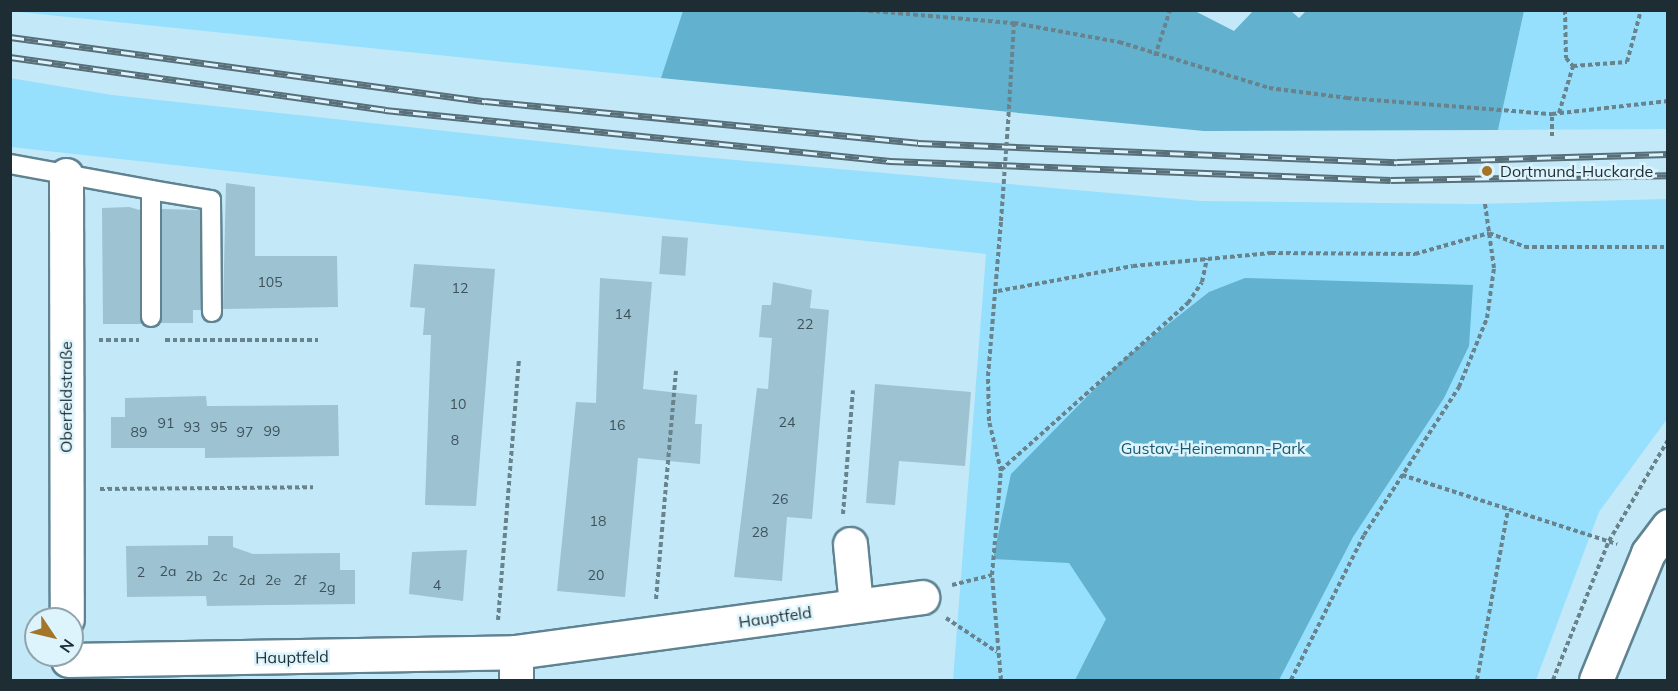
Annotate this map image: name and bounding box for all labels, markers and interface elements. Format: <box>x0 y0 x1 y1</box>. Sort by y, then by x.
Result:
place label: Dortmund-Huckarde <box>1500 161 1653 181</box>
marker: Dortmund-Huckarde <box>1478 162 1496 180</box>
house number: 105 <box>257 274 283 290</box>
house number: 12 <box>452 280 468 296</box>
house number: 14 <box>615 306 631 322</box>
house number: 22 <box>797 316 813 332</box>
street label: Oberfeldstraße <box>56 341 76 453</box>
house number: 10 <box>450 396 466 412</box>
house number: 24 <box>779 414 795 430</box>
house number: 91 <box>158 415 174 431</box>
house number: 16 <box>609 417 625 433</box>
house number: 93 <box>184 419 200 435</box>
house number: 95 <box>211 419 227 435</box>
house number: 99 <box>264 423 280 439</box>
house number: 89 <box>131 424 147 440</box>
house number: 97 <box>237 424 253 440</box>
house number: 8 <box>451 432 459 448</box>
park label: Gustav-Heinemann-Park <box>1121 438 1305 458</box>
house number: 26 <box>772 491 788 507</box>
house number: 18 <box>590 513 606 529</box>
house number: 28 <box>752 524 768 540</box>
house number: 2a <box>160 563 176 579</box>
house number: 2 <box>137 564 145 580</box>
house number: 20 <box>588 567 604 583</box>
house number: 2b <box>186 568 202 584</box>
house number: 2c <box>212 568 228 584</box>
house number: 2d <box>239 572 255 588</box>
house number: 2e <box>265 572 281 588</box>
house number: 2f <box>293 572 307 588</box>
house number: 4 <box>433 577 441 593</box>
house number: 2g <box>319 579 335 595</box>
street label: Hauptfeld <box>737 602 813 632</box>
north arrow <box>24 607 84 667</box>
text: N <box>55 635 79 657</box>
street label: Hauptfeld <box>255 647 329 667</box>

